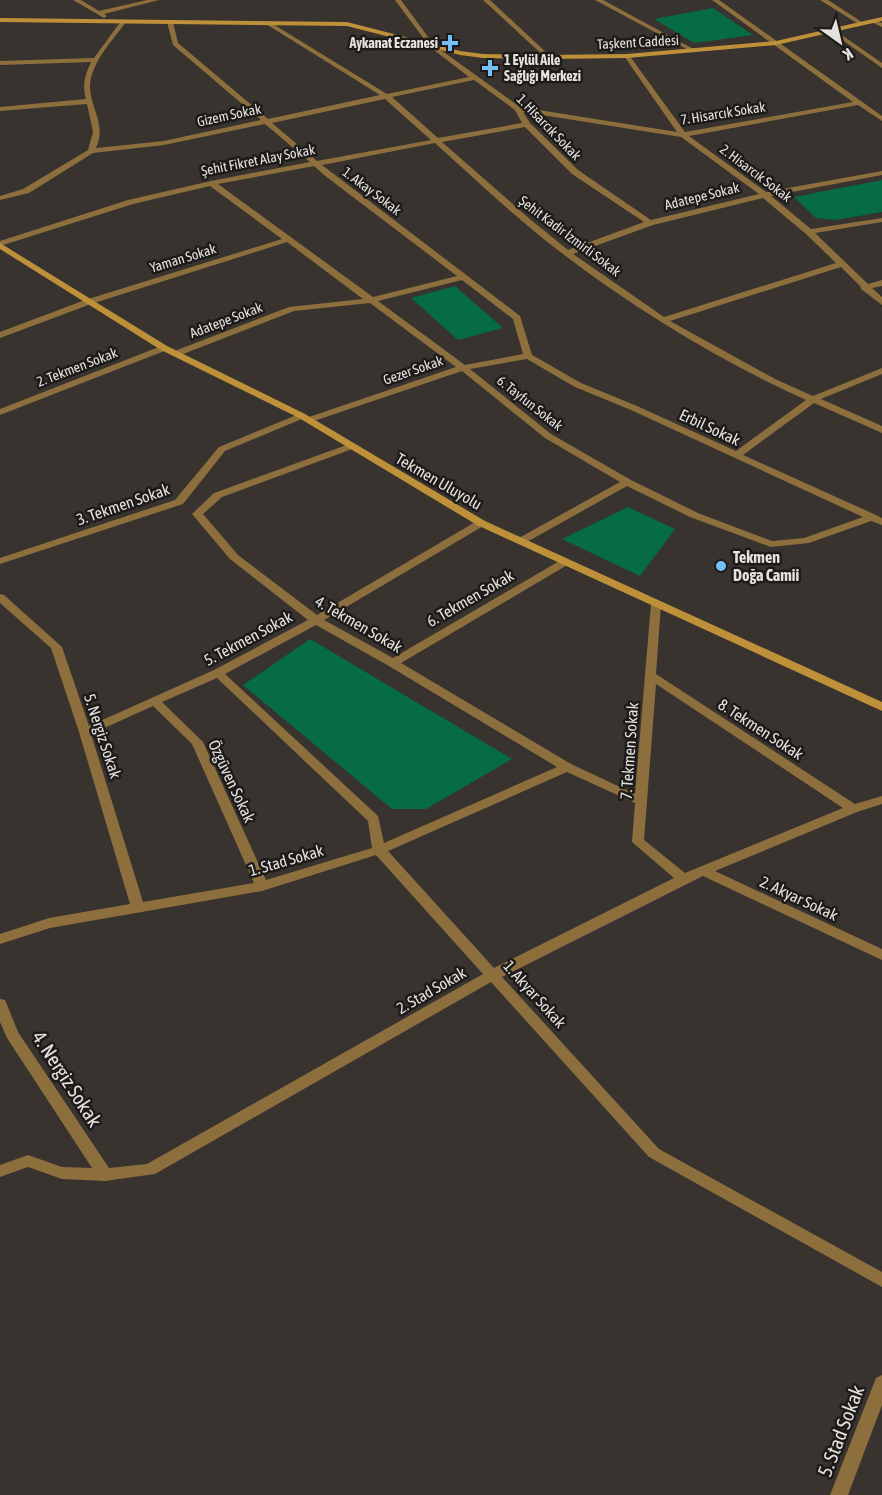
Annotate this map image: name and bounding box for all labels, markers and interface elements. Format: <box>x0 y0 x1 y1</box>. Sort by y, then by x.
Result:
north arrow <box>810 12 870 72</box>
street label: Taşkent Caddesi <box>597 32 679 52</box>
place label: Aykanat Eczanesi <box>348 35 438 51</box>
marker: Aykanat Eczanesi <box>443 36 457 50</box>
text: K <box>840 45 857 64</box>
place label: 1 Eylül Aile Sağlığı Merkezi <box>504 52 581 84</box>
marker: 1 Eylül Aile Sağlığı Merkezi <box>481 59 499 77</box>
street label: 1. Hisarcık Sokak <box>513 91 585 163</box>
street label: 7. Hisarcık Sokak <box>679 98 767 128</box>
street label: Gizem Sokak <box>195 100 263 130</box>
street label: Şehit Fikret Alay Sokak <box>200 141 316 179</box>
street label: 2. Hisarcık Sokak <box>717 141 795 205</box>
street label: 1. Akay Sokak <box>339 164 405 218</box>
street label: Adatepe Sokak <box>663 179 741 213</box>
street label: Şehit Kadir İzmirli Sokak <box>516 192 624 280</box>
street label: Yaman Sokak <box>148 240 218 276</box>
street label: Adatepe Sokak <box>187 299 265 341</box>
street label: 2. Tekmen Sokak <box>34 344 120 390</box>
street label: Gezer Sokak <box>381 352 445 388</box>
street label: 6. Tayfun Sokak <box>494 372 566 434</box>
street label: Erbil Sokak <box>677 405 743 449</box>
street label: Tekmen Uluyolu <box>392 449 485 514</box>
street label: 3. Tekmen Sokak <box>74 480 172 528</box>
place label: Tekmen Doğa Camii <box>733 548 800 584</box>
marker: Tekmen Doğa Camii <box>714 559 728 573</box>
street label: 6. Tekmen Sokak <box>423 566 517 630</box>
street label: 4. Tekmen Sokak <box>312 592 406 656</box>
street label: 5. Tekmen Sokak <box>201 607 295 669</box>
street label: 5. Nergiz Sokak <box>80 691 125 781</box>
street label: 8. Tekmen Sokak <box>715 695 807 763</box>
street label: 7. Tekmen Sokak <box>617 702 641 800</box>
street label: Özgüven Sokak <box>204 737 259 826</box>
street label: 1. Stad Sokak <box>247 841 325 879</box>
street label: 2. Akyar Sokak <box>757 872 841 925</box>
street label: 1. Akyar Sokak <box>499 957 570 1032</box>
street label: 2. Stad Sokak <box>393 963 469 1017</box>
street label: 4. Nergiz Sokak <box>28 1026 107 1131</box>
street label: 5. Stad Sokak <box>813 1382 869 1480</box>

